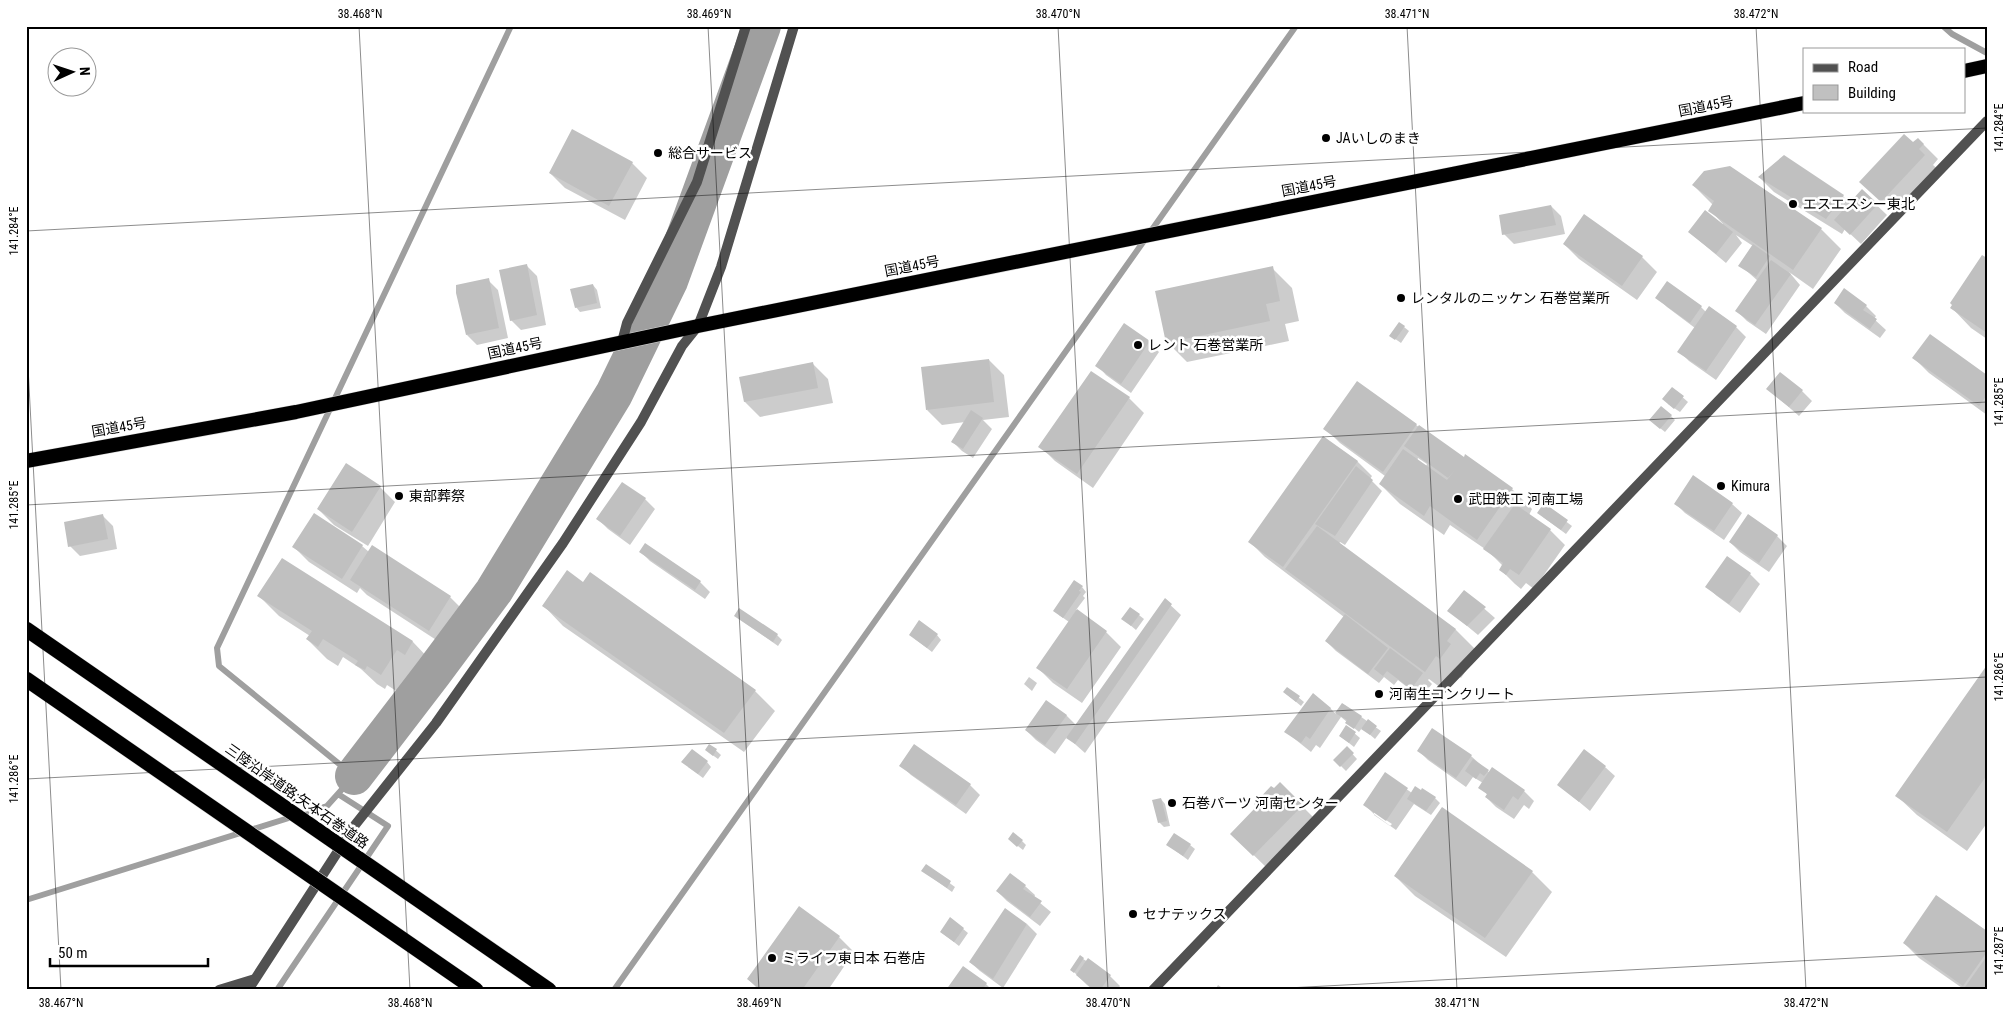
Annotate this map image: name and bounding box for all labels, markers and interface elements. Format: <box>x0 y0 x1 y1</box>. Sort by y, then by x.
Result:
text: 38.468°N <box>338 7 382 21</box>
text: 38.469°N <box>687 7 731 21</box>
text: 38.470°N <box>1036 7 1080 21</box>
text: 38.471°N <box>1385 7 1429 21</box>
text: 38.472°N <box>1734 7 1778 21</box>
north arrow <box>48 48 98 98</box>
legend <box>1803 48 1966 112</box>
text: Road <box>1848 58 1878 76</box>
text: N <box>77 67 93 76</box>
text: Building <box>1848 84 1896 102</box>
street label: 国道45号 <box>1677 93 1735 119</box>
text: 141.284°E <box>1992 103 2006 153</box>
place label: JAいしのまき <box>1336 130 1421 146</box>
marker: JAいしのまき <box>1320 132 1332 144</box>
place label: 総合サービス <box>668 145 752 161</box>
marker: 総合サービス <box>652 147 664 159</box>
street label: 国道45号 <box>1280 173 1338 199</box>
place label: エスエスシー東北 <box>1803 196 1915 212</box>
marker: エスエスシー東北 <box>1787 198 1799 210</box>
text: 141.284°E <box>7 206 21 256</box>
street label: 国道45号 <box>883 253 941 279</box>
place label: レンタルのニッケン 石巻営業所 <box>1411 290 1610 306</box>
marker: レンタルのニッケン 石巻営業所 <box>1395 292 1407 304</box>
street label: 国道45号 <box>486 334 544 362</box>
place label: レント 石巻営業所 <box>1148 337 1263 353</box>
marker: レント 石巻営業所 <box>1132 339 1144 351</box>
text: 141.285°E <box>1992 377 2006 427</box>
street label: 国道45号 <box>90 414 148 440</box>
place label: Kimura <box>1731 478 1770 494</box>
text: 141.285°E <box>7 480 21 530</box>
marker: Kimura <box>1715 480 1727 492</box>
place label: 東部葬祭 <box>409 488 465 504</box>
marker: 東部葬祭 <box>393 490 405 502</box>
place label: 武田鉄工 河南工場 <box>1468 491 1583 507</box>
marker: 武田鉄工 河南工場 <box>1452 493 1464 505</box>
text: 141.286°E <box>1992 652 2006 702</box>
place label: 河南生コンクリート <box>1389 686 1515 702</box>
marker: 河南生コンクリート <box>1373 688 1385 700</box>
street label: 三陸沿岸道路;矢本石巻道路 <box>222 740 372 852</box>
text: 141.286°E <box>7 754 21 804</box>
place label: 石巻パーツ 河南センター <box>1182 795 1339 811</box>
marker: 石巻パーツ 河南センター <box>1166 797 1178 809</box>
place label: セナテックス <box>1143 906 1227 922</box>
marker: セナテックス <box>1127 908 1139 920</box>
text: 141.287°E <box>1992 926 2006 976</box>
scale bar <box>50 936 208 968</box>
text: 50 m <box>58 944 88 962</box>
place label: ミライフ東日本 石巻店 <box>782 950 925 966</box>
marker: ミライフ東日本 石巻店 <box>766 952 778 964</box>
text: 38.467°N <box>39 996 83 1010</box>
text: 38.468°N <box>388 996 432 1010</box>
text: 38.469°N <box>737 996 781 1010</box>
text: 38.470°N <box>1086 996 1130 1010</box>
text: 38.471°N <box>1435 996 1479 1010</box>
text: 38.472°N <box>1784 996 1828 1010</box>

